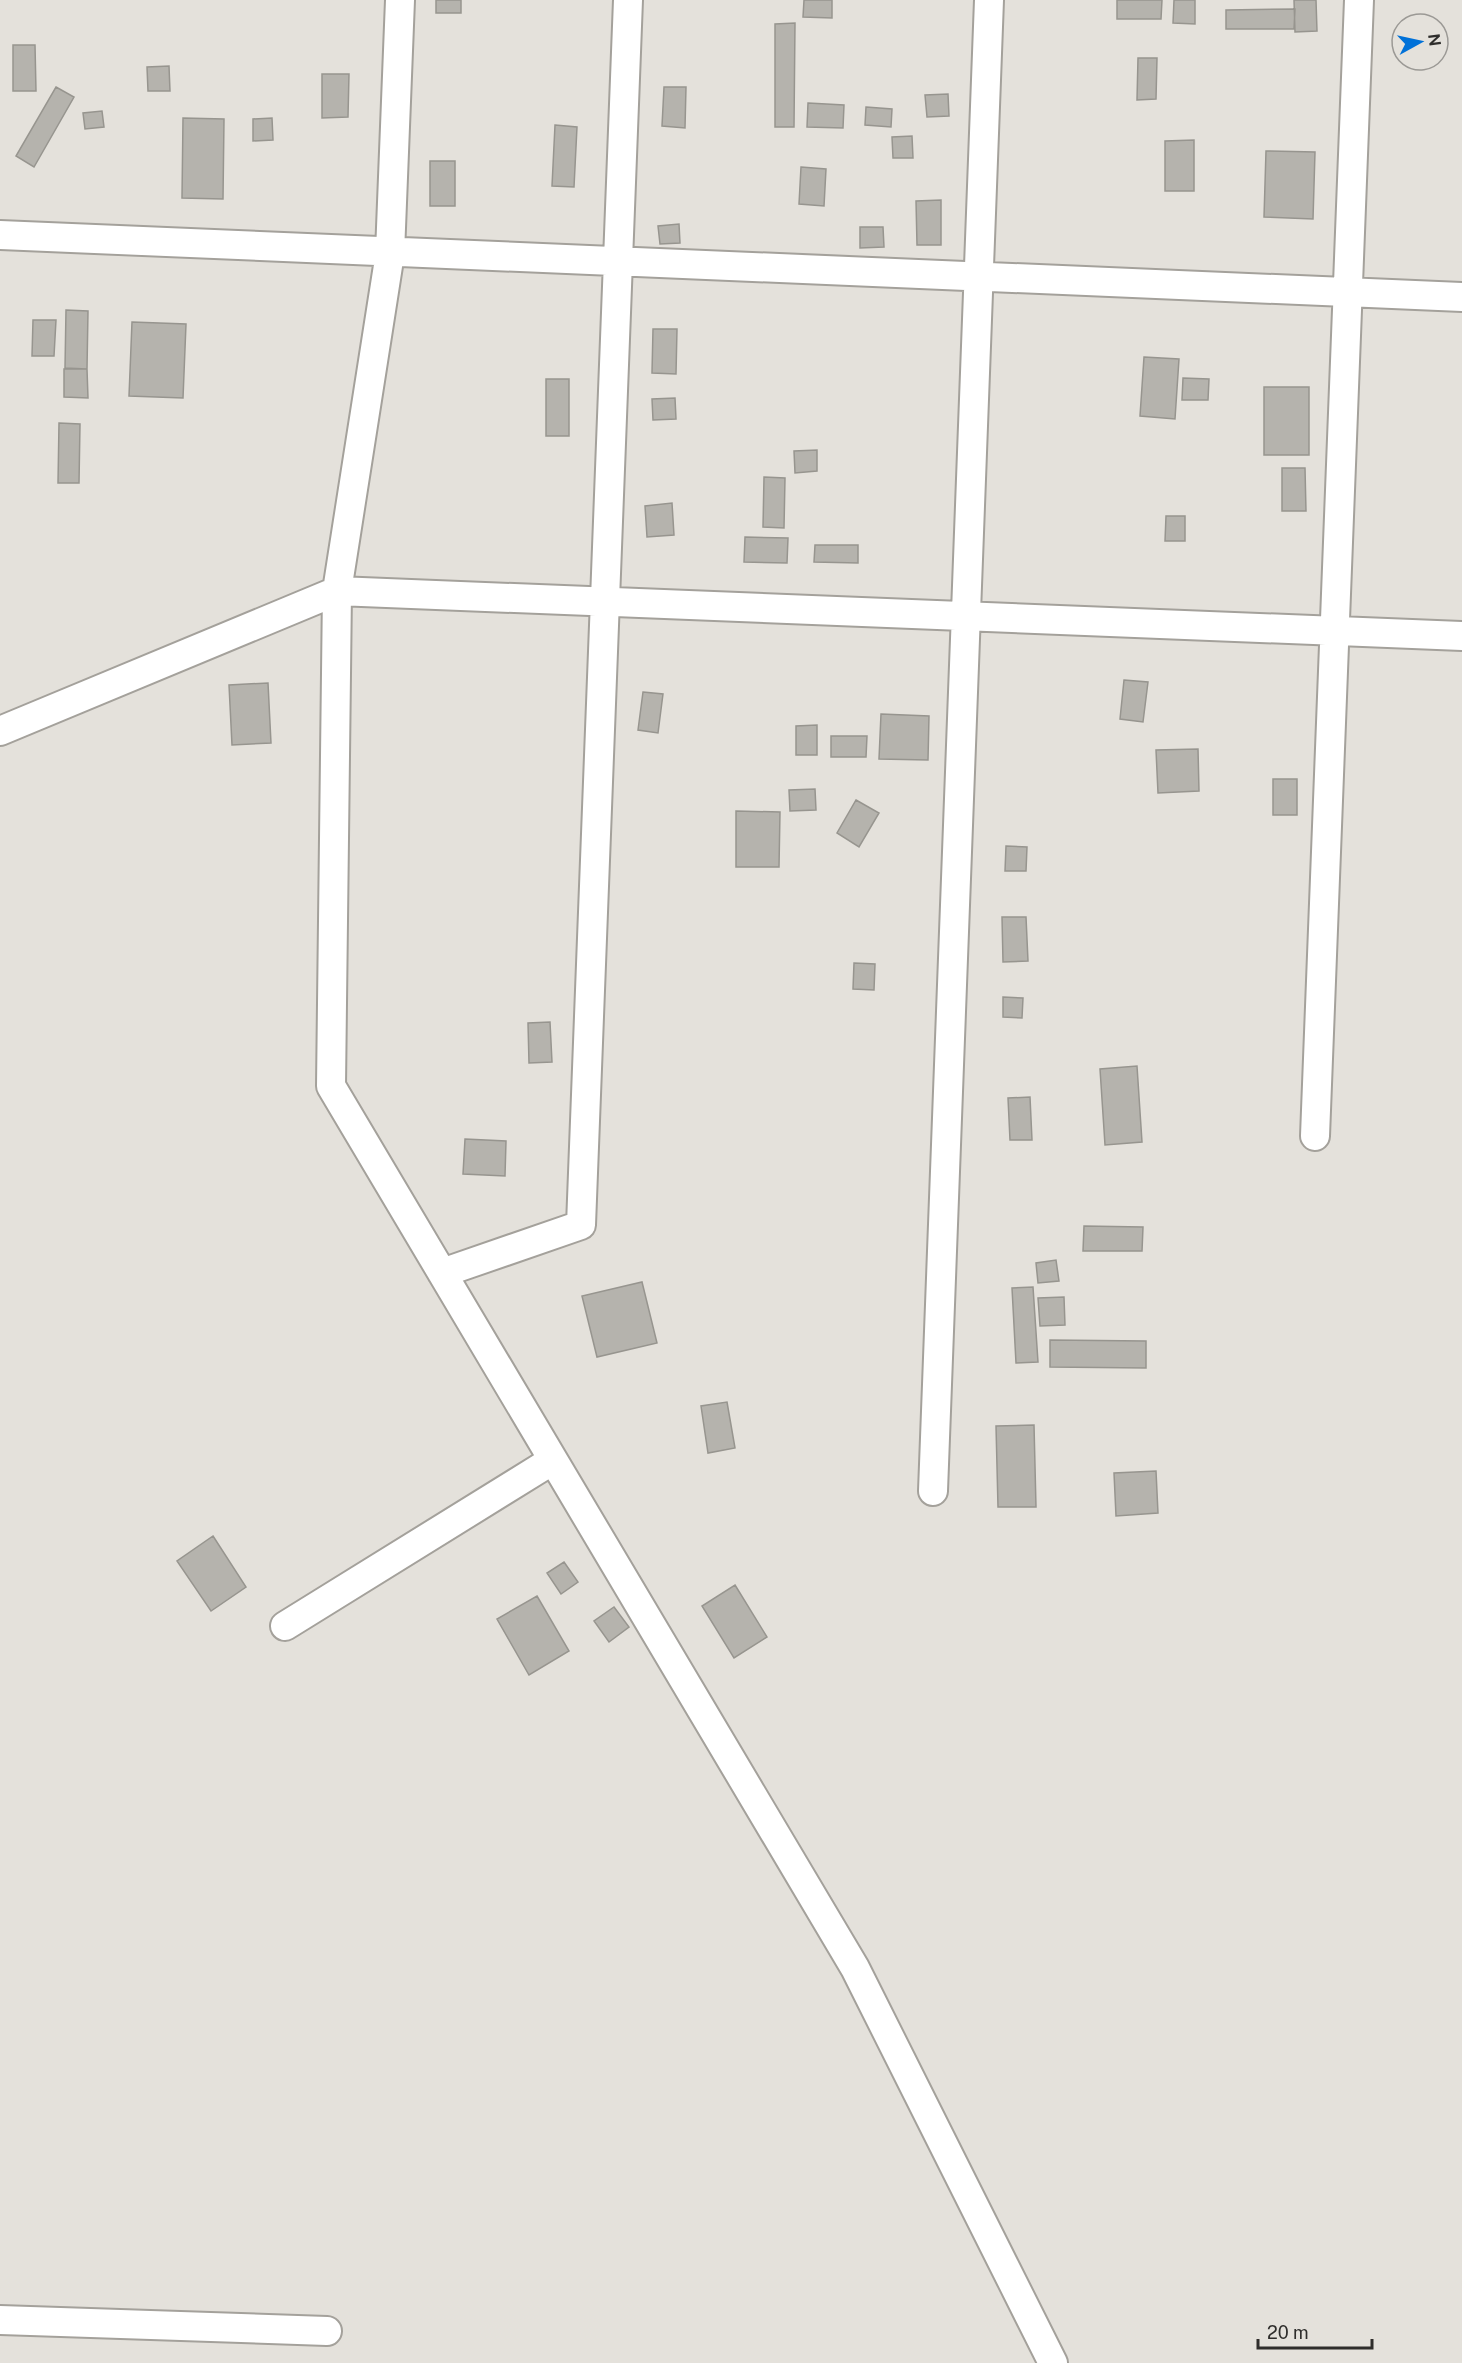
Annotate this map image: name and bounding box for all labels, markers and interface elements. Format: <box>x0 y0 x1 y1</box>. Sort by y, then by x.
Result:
north arrow <box>1390 12 1450 72</box>
text: N <box>1424 32 1445 48</box>
scale bar <box>1258 2312 1372 2350</box>
text: 20 m <box>1267 2322 1309 2343</box>

